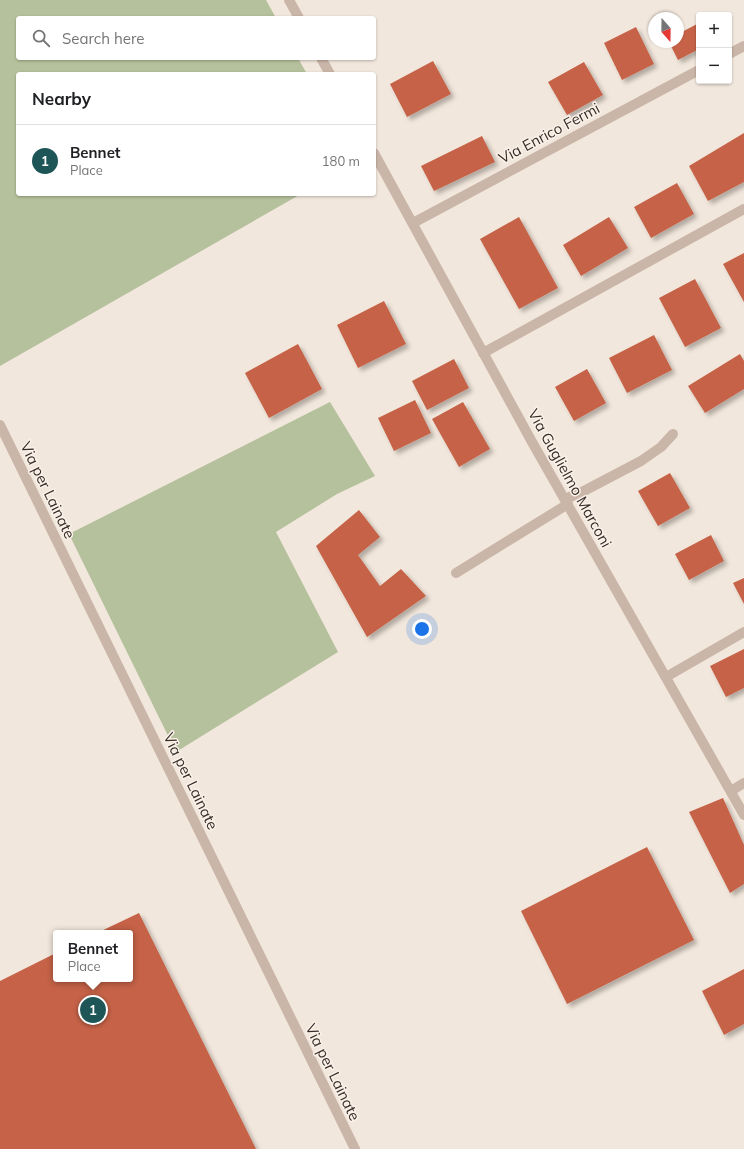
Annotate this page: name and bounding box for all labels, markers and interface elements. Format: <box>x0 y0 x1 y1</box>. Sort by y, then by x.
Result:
north arrow <box>648 12 684 48</box>
map controls <box>696 12 732 84</box>
button: + <box>696 12 732 48</box>
search box <box>16 16 376 60</box>
icon: search <box>30 27 52 49</box>
text: Search here <box>62 29 144 48</box>
button: − <box>696 48 732 84</box>
text: Nearby <box>32 88 91 109</box>
street label: Via Enrico Fermi <box>495 98 603 168</box>
text: Bennet <box>70 143 121 162</box>
text: 1 <box>41 153 49 169</box>
text: 180 m <box>322 153 360 169</box>
text: Place <box>70 162 103 178</box>
street label: Via Guglielmo Marconi <box>524 405 616 551</box>
street label: Via per Lainate <box>16 438 80 542</box>
your location <box>412 619 432 639</box>
street label: Via per Lainate <box>159 729 223 833</box>
popup <box>53 930 133 982</box>
text: Bennet <box>68 939 118 958</box>
text: Place <box>68 958 100 974</box>
pin: 1 <box>80 995 106 1025</box>
street label: Via per Lainate <box>301 1020 365 1124</box>

